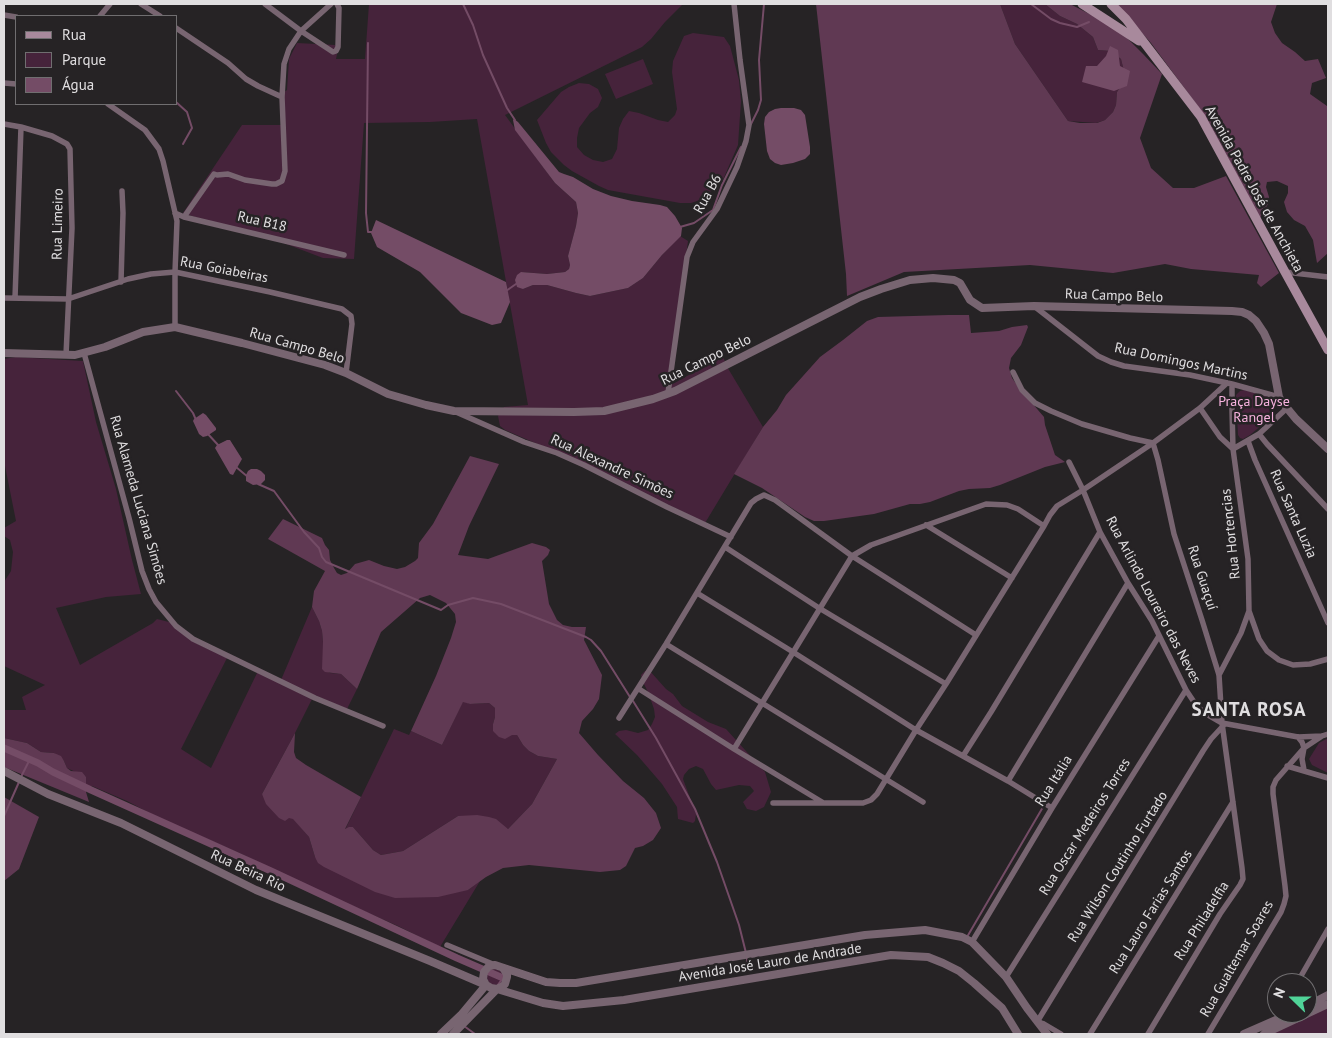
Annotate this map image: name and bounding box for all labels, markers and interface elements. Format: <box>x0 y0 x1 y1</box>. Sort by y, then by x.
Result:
legend <box>15 15 178 105</box>
text: Rua <box>62 25 86 44</box>
text: Parque <box>62 50 106 69</box>
text: Água <box>62 75 94 94</box>
street label: Avenida Padre José de Anchieta <box>1201 103 1307 275</box>
street label: Rua B6 <box>690 171 726 217</box>
street label: Rua Limeiro <box>49 188 67 260</box>
street label: Rua B18 <box>236 208 288 236</box>
street label: Rua Goiabeiras <box>179 253 269 287</box>
street label: Rua Campo Belo <box>1065 286 1163 306</box>
street label: Rua Campo Belo <box>247 324 347 368</box>
street label: Rua Campo Belo <box>658 331 754 389</box>
street label: Rua Domingos Martins <box>1113 340 1249 384</box>
park label: Praça Dayse Rangel <box>1218 394 1290 427</box>
street label: Rua Alameda Luciana Simões <box>106 413 170 587</box>
street label: Rua Alexandre Simões <box>548 431 676 503</box>
street label: Rua Santa Luzia <box>1266 467 1320 561</box>
street label: Rua Hortencias <box>1218 488 1244 580</box>
street label: Rua Arlindo Loureiro das Neves <box>1102 514 1204 686</box>
street label: Rua Guaçuí <box>1184 544 1220 612</box>
district label: SANTA ROSA <box>1190 700 1308 722</box>
street label: Rua Itália <box>1032 752 1076 810</box>
street label: Rua Oscar Medeiros Torres <box>1036 755 1134 899</box>
street label: Rua Wilson Coutinho Furtado <box>1065 788 1171 946</box>
street label: Rua Beira Rio <box>208 846 288 896</box>
street label: Rua Lauro Farias Santos <box>1106 847 1196 977</box>
street label: Rua Philadelfia <box>1171 878 1233 964</box>
street label: Rua Gualtemar Soares <box>1197 898 1277 1020</box>
street label: Avenida José Lauro de Andrade <box>677 940 863 986</box>
north arrow <box>1267 973 1317 1023</box>
text: N <box>1269 985 1289 1000</box>

